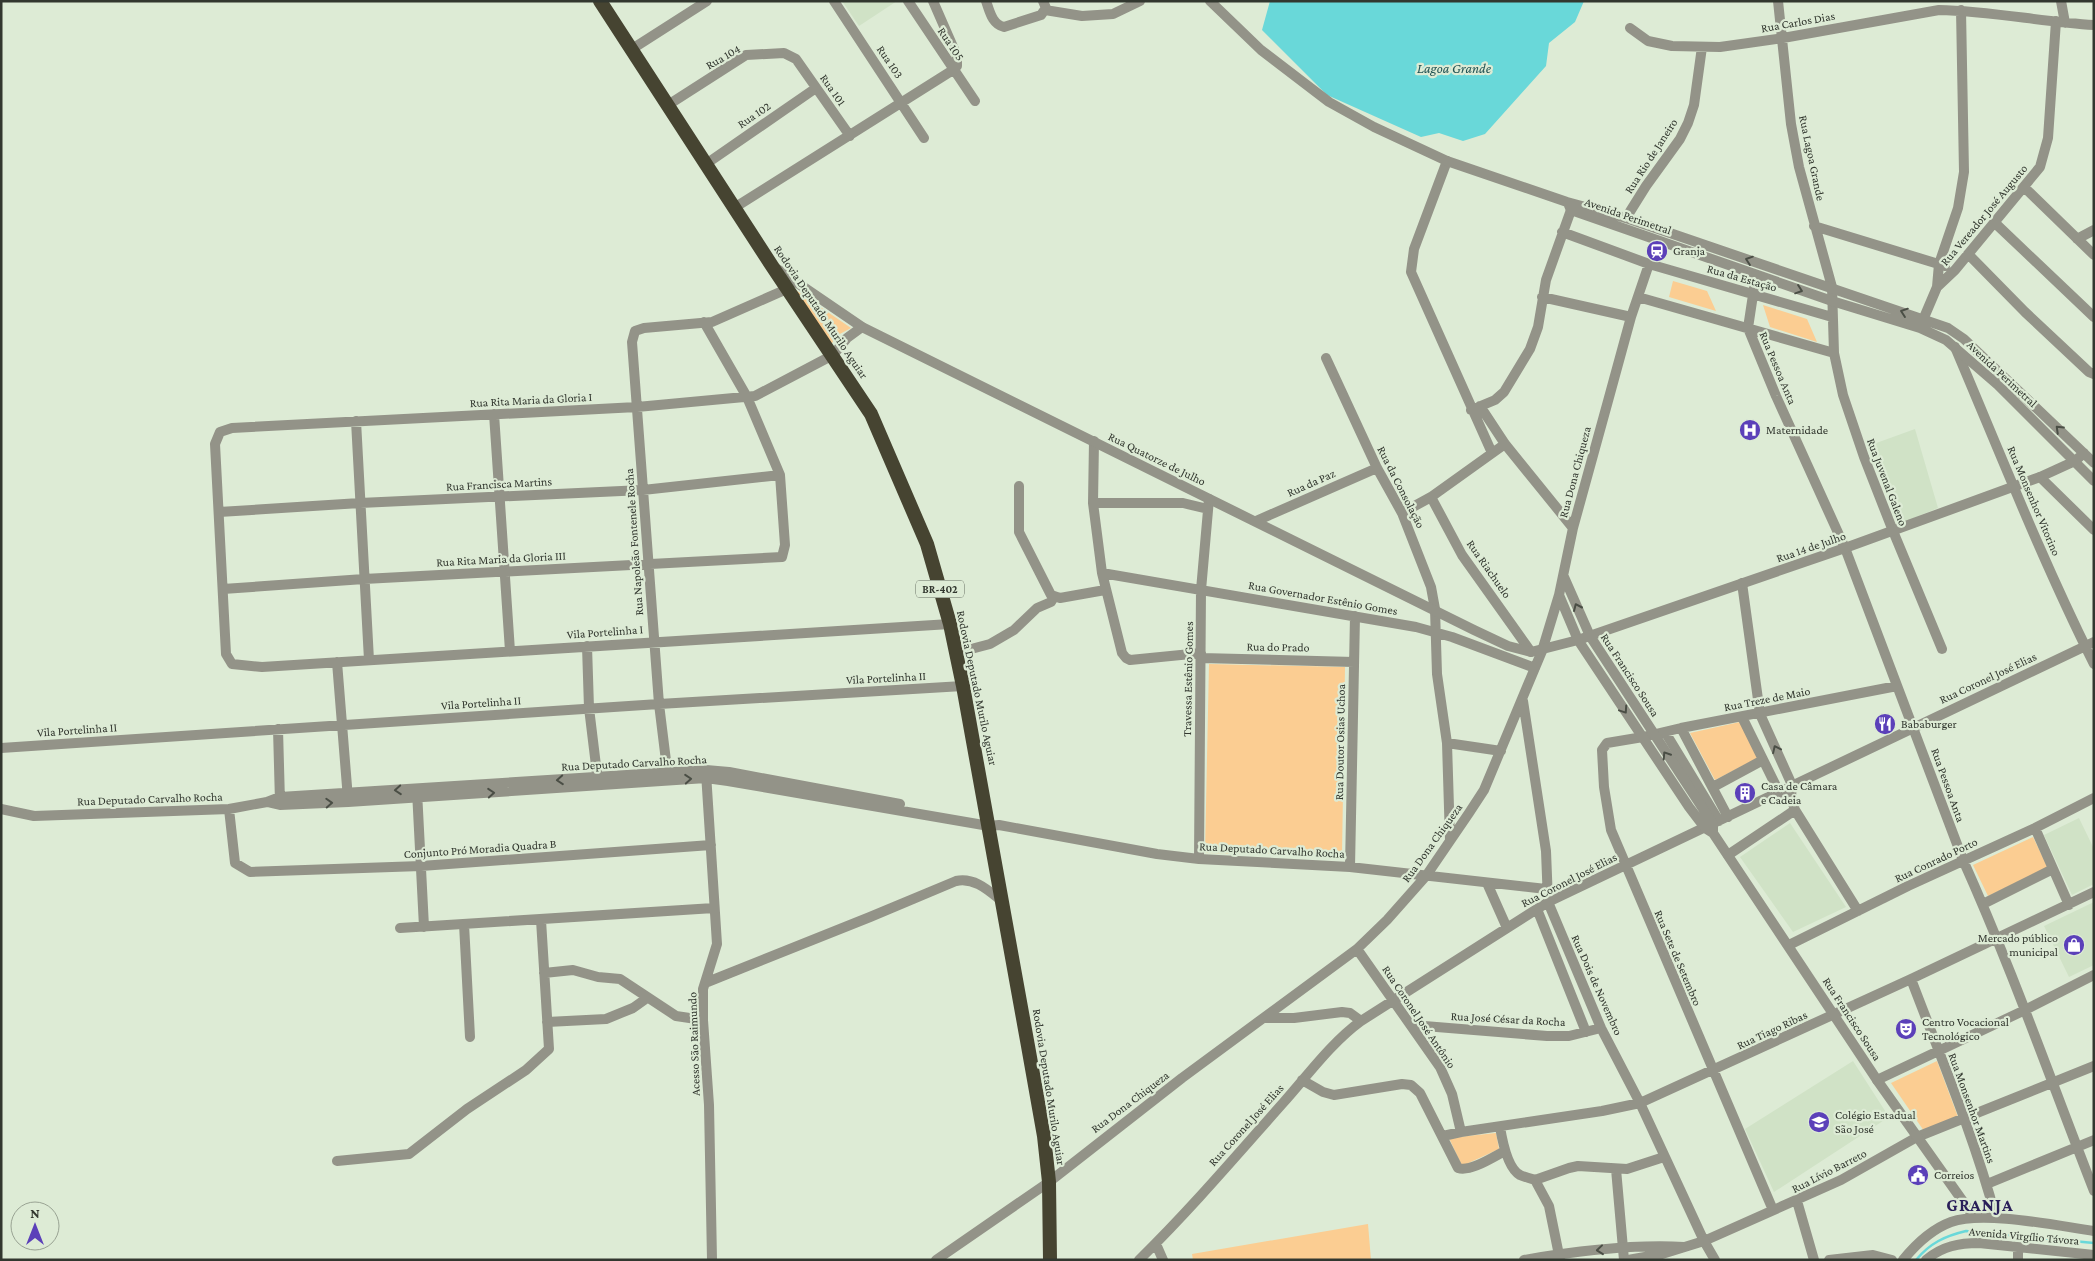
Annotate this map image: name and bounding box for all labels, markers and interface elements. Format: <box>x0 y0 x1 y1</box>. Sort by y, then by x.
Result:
street label: Rua Carlos Dias <box>1760 9 1836 35</box>
street label: Rua 105 <box>935 25 967 63</box>
street label: Rua 104 <box>703 42 743 72</box>
street label: Rua 103 <box>874 43 906 82</box>
water label: Lagoa Grande <box>1417 60 1492 76</box>
street label: Rua 101 <box>817 71 849 109</box>
street label: Rua 102 <box>735 99 774 131</box>
street label: Rua Lagoa Grande <box>1796 114 1828 202</box>
street label: Rua Rio de Janeiro <box>1622 116 1680 196</box>
street label: Rua Vereador José Augusto <box>1938 162 2030 268</box>
street label: Avenida Perimetral <box>1583 195 1673 237</box>
station icon: Granja <box>1645 239 1669 263</box>
street label: Rodovia Deputado Murilo Aguiar <box>771 243 871 382</box>
place label: Granja <box>1673 244 1706 258</box>
one-way arrow <box>1746 256 1754 266</box>
street label: Rua da Estação <box>1705 261 1779 295</box>
one-way arrow <box>1794 284 1802 294</box>
one-way arrow <box>1900 308 1908 318</box>
street label: Rua Pessoa Anta <box>1756 330 1800 407</box>
street label: Avenida Perimetral <box>1964 338 2040 410</box>
street label: Rua Rita Maria da Gloria I <box>469 390 593 410</box>
hospital icon: Maternidade <box>1738 418 1762 442</box>
place label: Maternidade <box>1766 423 1828 437</box>
street label: Rua Dona Chiqueza <box>1556 424 1594 519</box>
one-way arrow <box>2055 426 2064 435</box>
street label: Rua Quatorze de Julho <box>1106 429 1208 489</box>
street label: Rua Juvenal Galeno <box>1864 436 1910 528</box>
street label: Rua da Consolação <box>1374 444 1428 530</box>
street label: Rua Monsenhor Vitorino <box>2005 444 2063 558</box>
street label: Rua da Paz <box>1285 466 1337 500</box>
street label: Rua Napoleão Fontenele Rocha <box>622 468 646 616</box>
street label: Rua Francisca Martins <box>446 474 553 494</box>
street label: Rua 14 de Julho <box>1774 529 1848 565</box>
street label: Rua Riachuelo <box>1464 537 1514 601</box>
street label: Rua Rita Maria da Gloria III <box>436 549 567 569</box>
street label: Rua Governador Estênio Gomes <box>1247 578 1399 618</box>
road number: BR-402 <box>916 580 964 598</box>
one-way arrow <box>1573 603 1583 612</box>
street label: Rodovia Deputado Murilo Aguiar <box>954 609 1000 767</box>
street label: Travessa Estênio Gomes <box>1180 621 1196 737</box>
street label: Vila Portelinha I <box>566 622 644 642</box>
street label: Rua Francisco Sousa <box>1598 631 1662 720</box>
street label: Rua do Prado <box>1246 639 1310 655</box>
street label: Rua Coronel José Elias <box>1937 649 2039 707</box>
street label: Vila Portelinha II <box>846 669 927 687</box>
street label: Rua Doutor Osias Uchoa <box>1332 683 1348 800</box>
street label: Rua Treze de Maio <box>1723 684 1811 714</box>
street label: Vila Portelinha II <box>441 693 522 713</box>
one-way arrow <box>1618 705 1628 714</box>
restaurant icon: Bababurger <box>1873 712 1897 736</box>
place label: Bababurger <box>1901 717 1957 731</box>
street label: Vila Portelinha II <box>37 720 118 740</box>
one-way arrow <box>1772 745 1782 754</box>
street label: Rua Pessoa Anta <box>1928 746 1968 824</box>
one-way arrow <box>1663 751 1673 760</box>
street label: Rua Deputado Carvalho Rocha <box>561 752 708 774</box>
one-way arrow <box>555 774 563 785</box>
one-way arrow <box>684 774 692 785</box>
place label: Casa de Câmara e Cadeia <box>1761 779 1838 807</box>
building icon: Casa de Câmara e Cadeia <box>1733 781 1757 805</box>
one-way arrow <box>393 784 401 795</box>
one-way arrow <box>487 787 495 798</box>
street label: Rua Deputado Carvalho Rocha <box>77 789 223 809</box>
one-way arrow <box>325 798 333 808</box>
street label: Rua Dona Chiqueza <box>1399 801 1466 885</box>
street label: Rua Conrado Porto <box>1892 835 1980 885</box>
street label: Conjunto Pró Moradia Quadra B <box>403 837 557 861</box>
street label: Rua Deputado Carvalho Rocha <box>1199 839 1346 861</box>
street label: Rua Coronel José Elias <box>1519 850 1619 910</box>
street label: Rua Sete de Setembro <box>1652 908 1705 1008</box>
place label: Mercado público municipal <box>1978 931 2058 959</box>
street label: Rua Dois de Novembro <box>1568 932 1626 1038</box>
shop icon: Mercado público municipal <box>2062 933 2086 957</box>
street label: Rua Coronel José Antônio <box>1379 963 1459 1071</box>
street label: Rua Francisco Sousa <box>1820 975 1884 1064</box>
street label: Acesso São Raimundo <box>685 992 703 1096</box>
street label: Rua Tiago Ribas <box>1735 1007 1810 1052</box>
street label: Rodovia Deputado Murilo Aguiar <box>1030 1008 1068 1167</box>
street label: Rua José César da Rocha <box>1450 1009 1566 1029</box>
place label: Centro Vocacional Tecnológico <box>1922 1015 2009 1043</box>
theatre icon: Centro Vocacional Tecnológico <box>1894 1017 1918 1041</box>
street label: Rua Monsenhor Martins <box>1946 1051 1999 1165</box>
street label: Rua Dona Chiqueza <box>1088 1068 1172 1136</box>
street label: Rua Coronel José Elias <box>1205 1081 1287 1169</box>
place label: Colégio Estadual São José <box>1835 1108 1916 1136</box>
school or university icon: Colégio Estadual São José <box>1807 1110 1831 1134</box>
street label: Rua Lívio Barreto <box>1789 1146 1869 1196</box>
public building icon: Correios <box>1906 1163 1930 1187</box>
place label: Correios <box>1934 1168 1975 1182</box>
district label: GRANJA <box>1946 1195 2014 1215</box>
north arrow <box>10 1201 60 1251</box>
text: N <box>30 1205 40 1221</box>
street label: Avenida Virgílio Távora <box>1968 1224 2080 1248</box>
one-way arrow <box>1596 1244 1604 1255</box>

